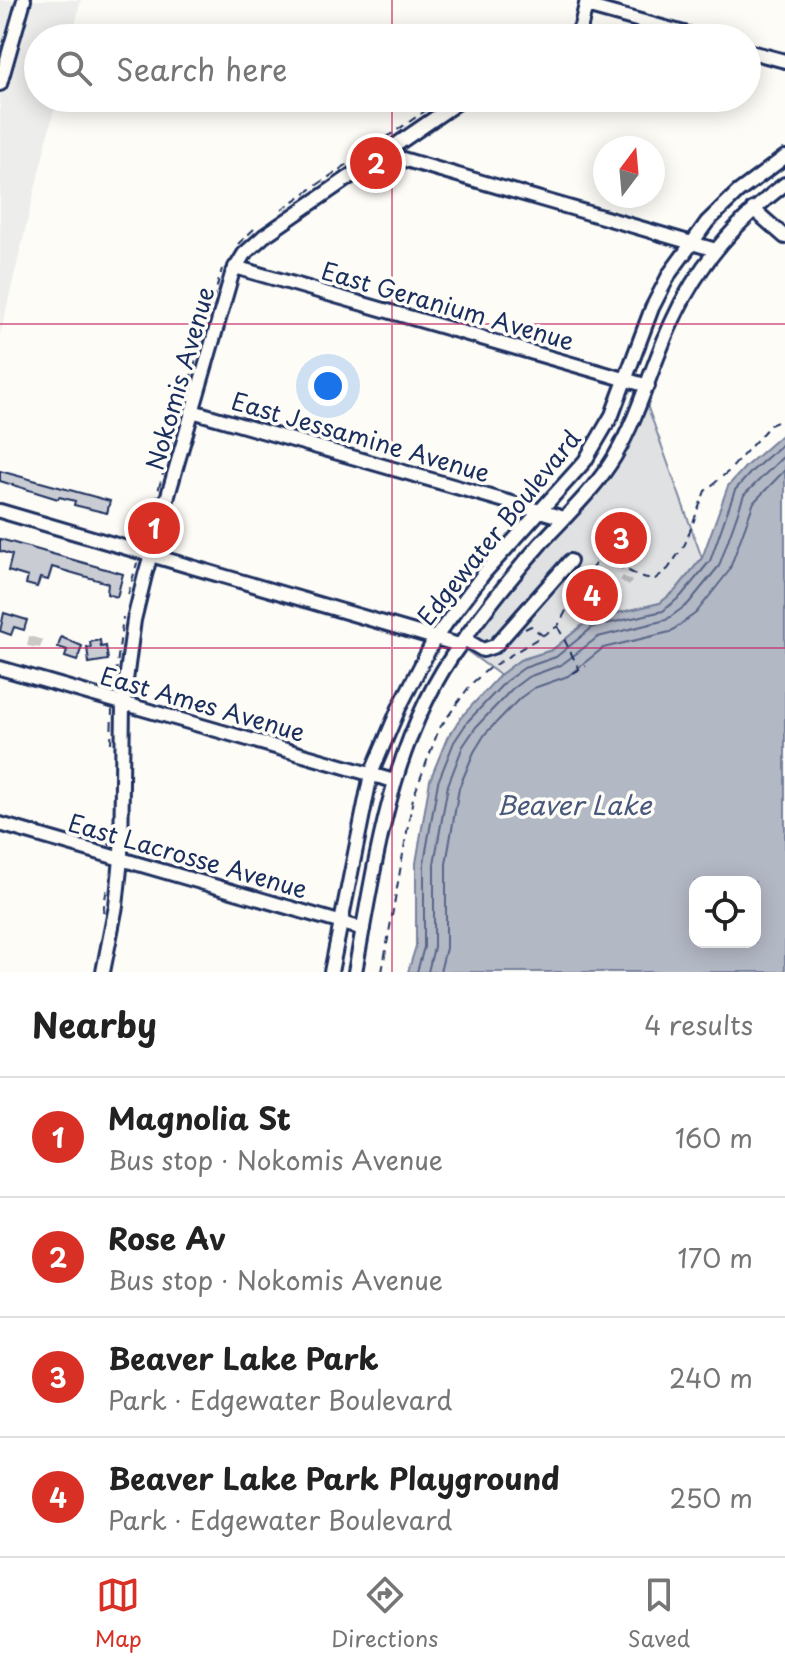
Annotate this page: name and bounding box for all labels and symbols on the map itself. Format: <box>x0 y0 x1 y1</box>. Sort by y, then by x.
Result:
pin: 2 <box>350 133 402 193</box>
north arrow <box>593 136 665 208</box>
street label: East Geranium Avenue <box>317 252 579 358</box>
street label: Nokomis Avenue <box>136 282 222 474</box>
your location <box>308 366 348 406</box>
street label: East Jessamine Avenue <box>228 382 494 490</box>
street label: Edgewater Boulevard <box>408 421 588 632</box>
pin: 1 <box>128 498 180 558</box>
pin: 3 <box>595 508 647 568</box>
pin: 4 <box>566 565 618 625</box>
street label: East Ames Avenue <box>96 657 310 749</box>
water label: Beaver Lake <box>497 785 652 824</box>
street label: East Lacrosse Avenue <box>64 804 312 906</box>

